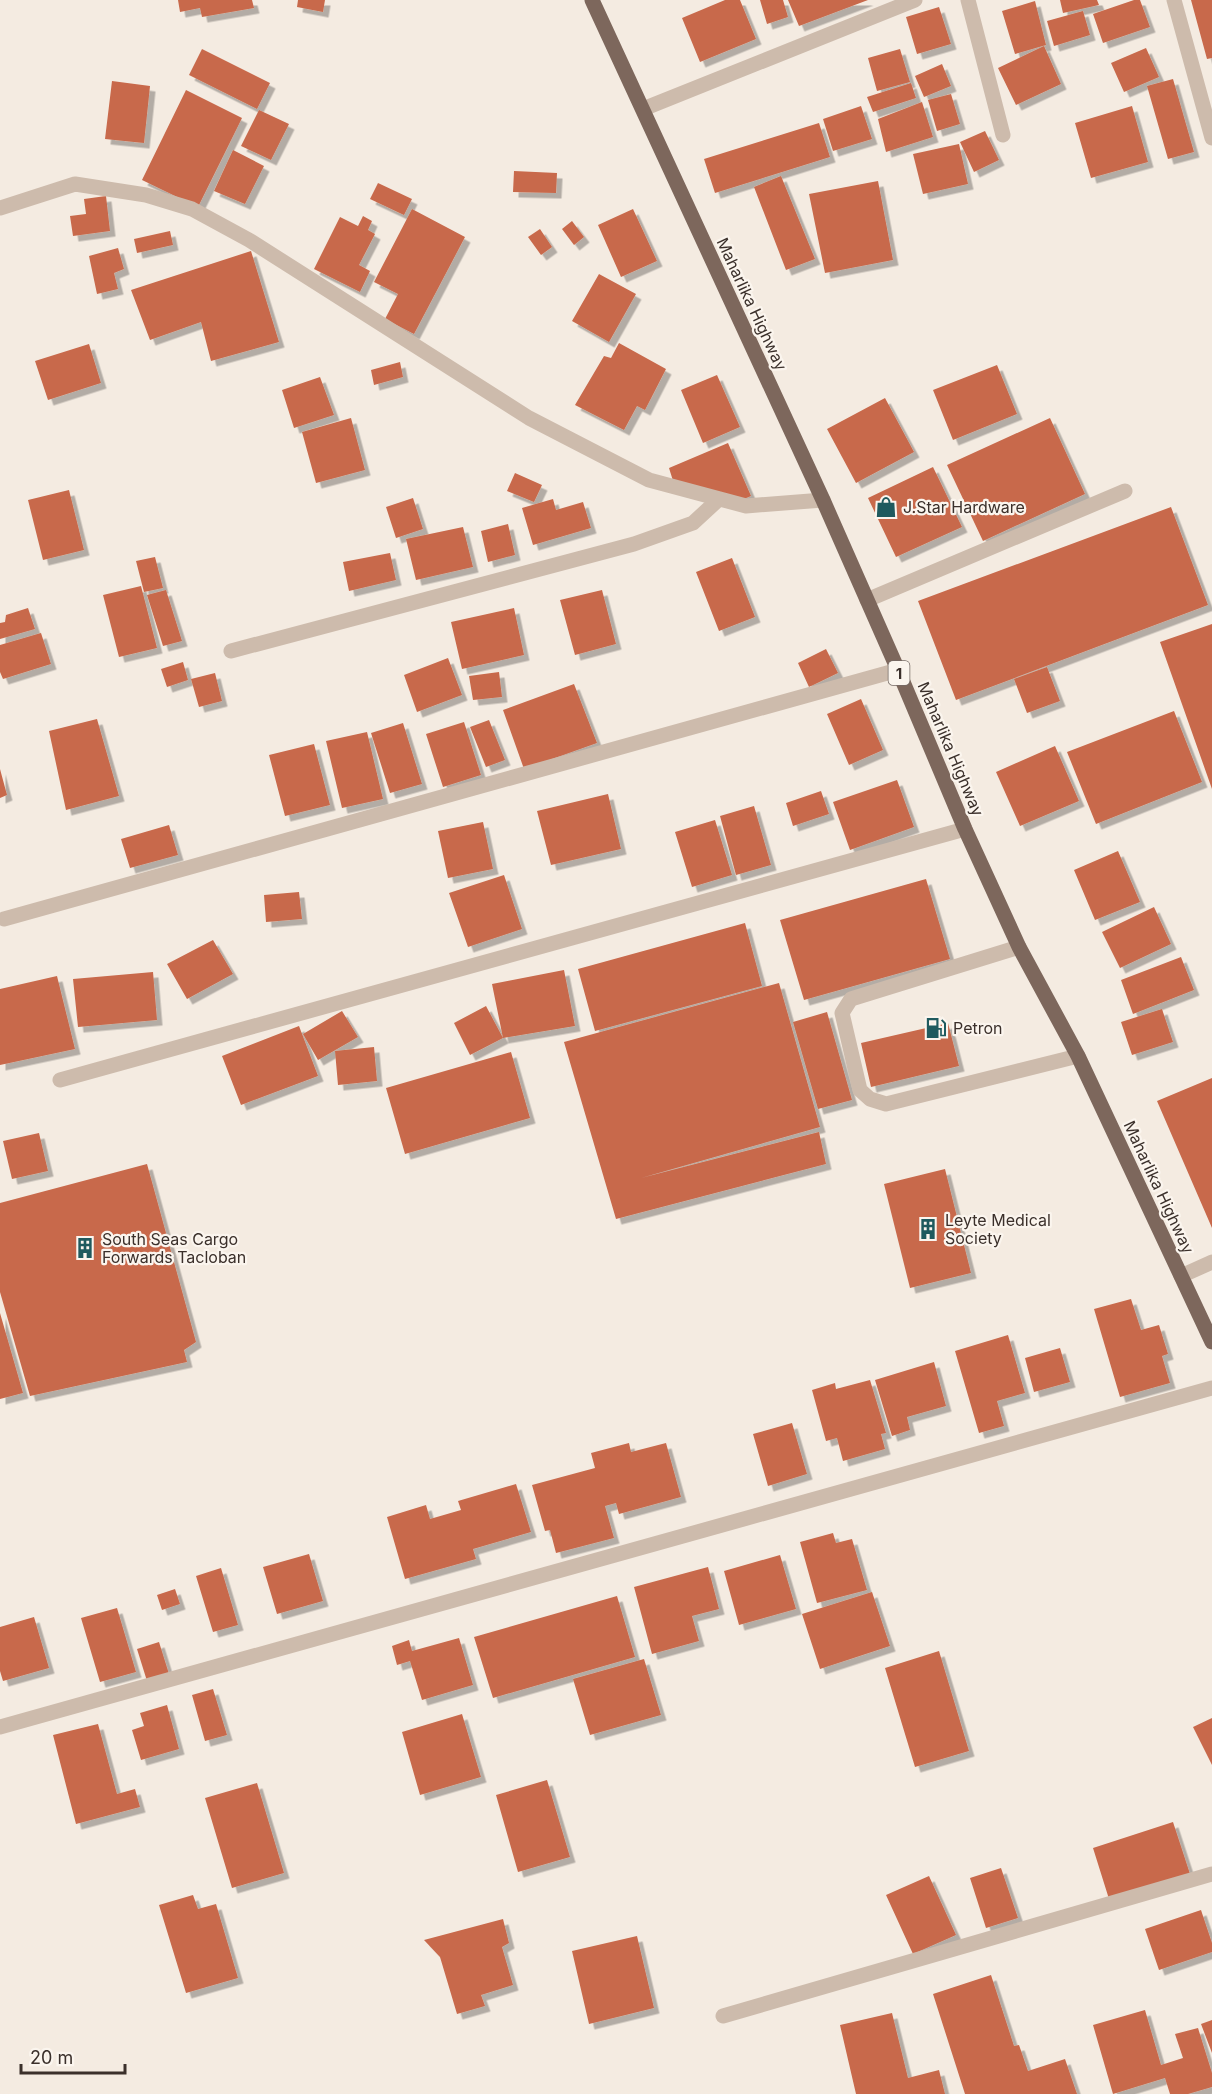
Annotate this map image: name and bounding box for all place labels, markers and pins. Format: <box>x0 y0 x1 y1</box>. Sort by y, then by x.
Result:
shop icon: J.Star Hardware <box>874 495 898 519</box>
place label: J.Star Hardware <box>903 497 1025 517</box>
fuel station icon: Petron <box>924 1016 948 1040</box>
place label: Petron <box>953 1018 1003 1038</box>
place label: Leyte Medical Society <box>945 1210 1051 1248</box>
building icon: Leyte Medical Society <box>916 1217 940 1241</box>
place label: South Seas Cargo Forwards Tacloban <box>102 1229 246 1267</box>
building icon: South Seas Cargo Forwards Tacloban <box>73 1236 97 1260</box>

